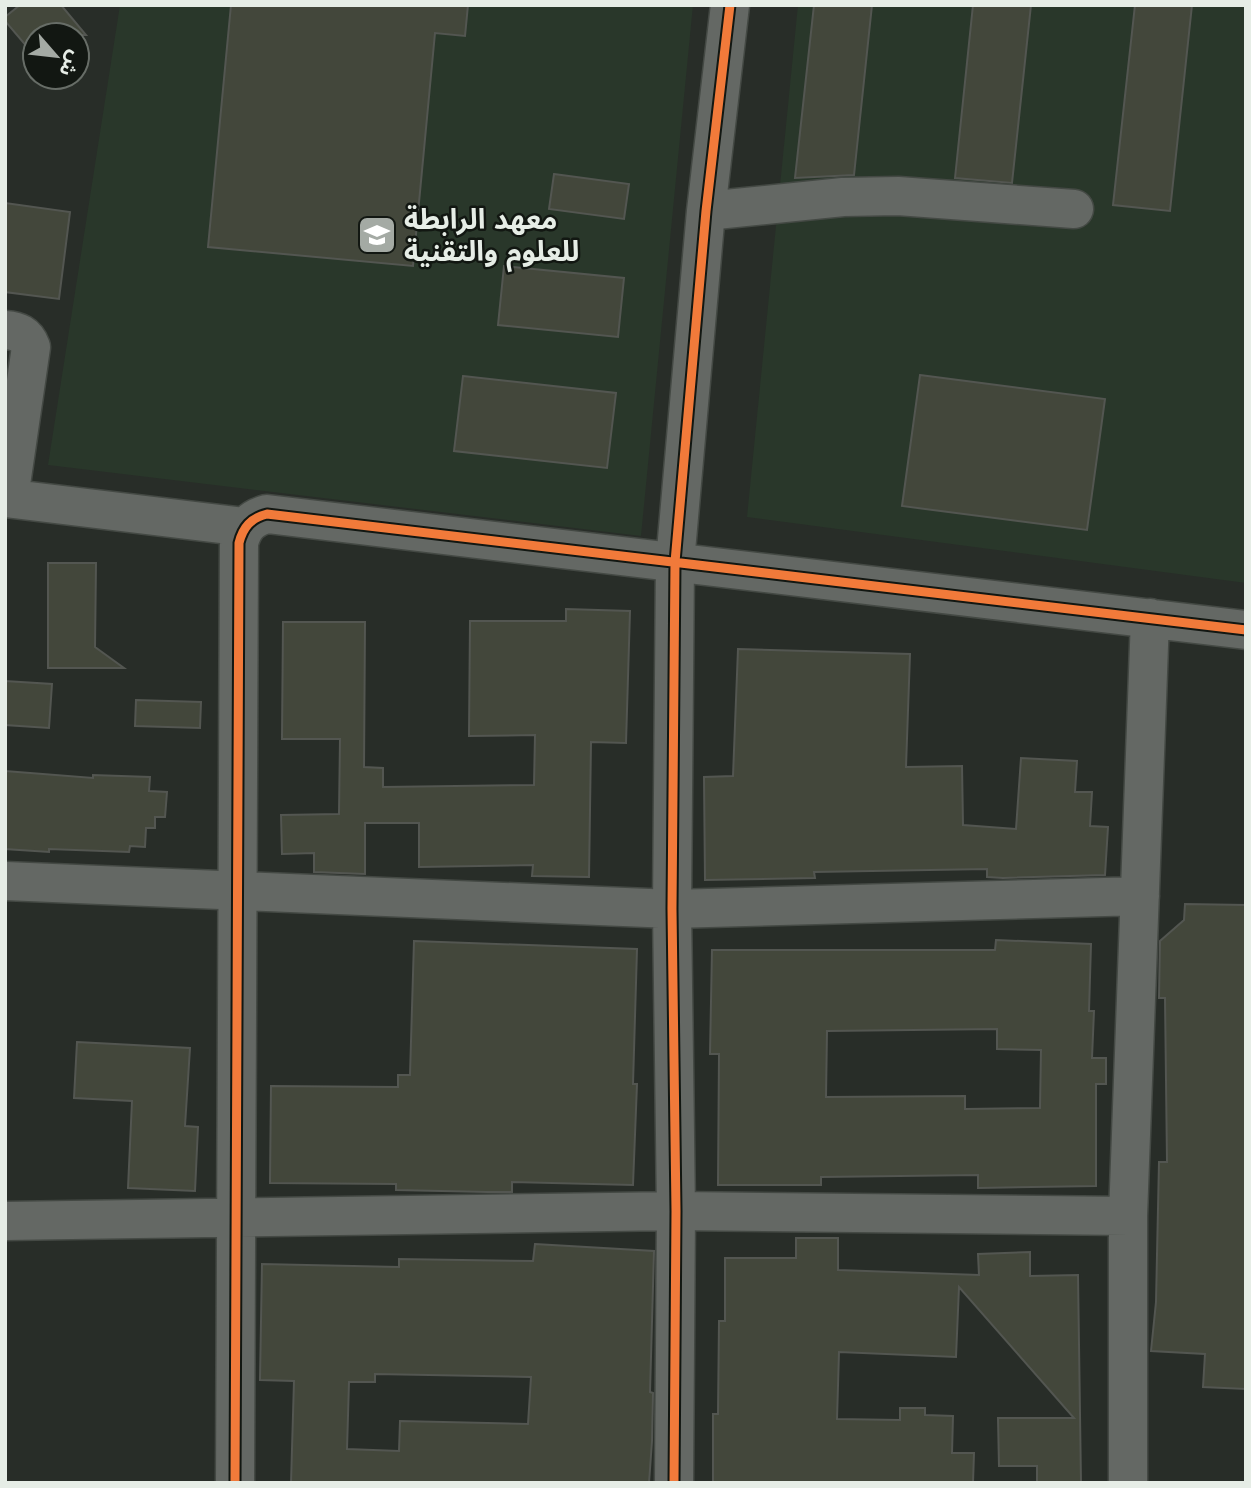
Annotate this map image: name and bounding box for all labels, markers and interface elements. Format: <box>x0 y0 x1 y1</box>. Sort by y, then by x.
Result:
north arrow <box>21 21 91 91</box>
text: ش <box>53 46 89 82</box>
place label: معهد الرابطة للعلوم والتقنية <box>404 199 579 273</box>
school or university icon: معهد الرابطة للعلوم والتقنية <box>356 214 398 256</box>

